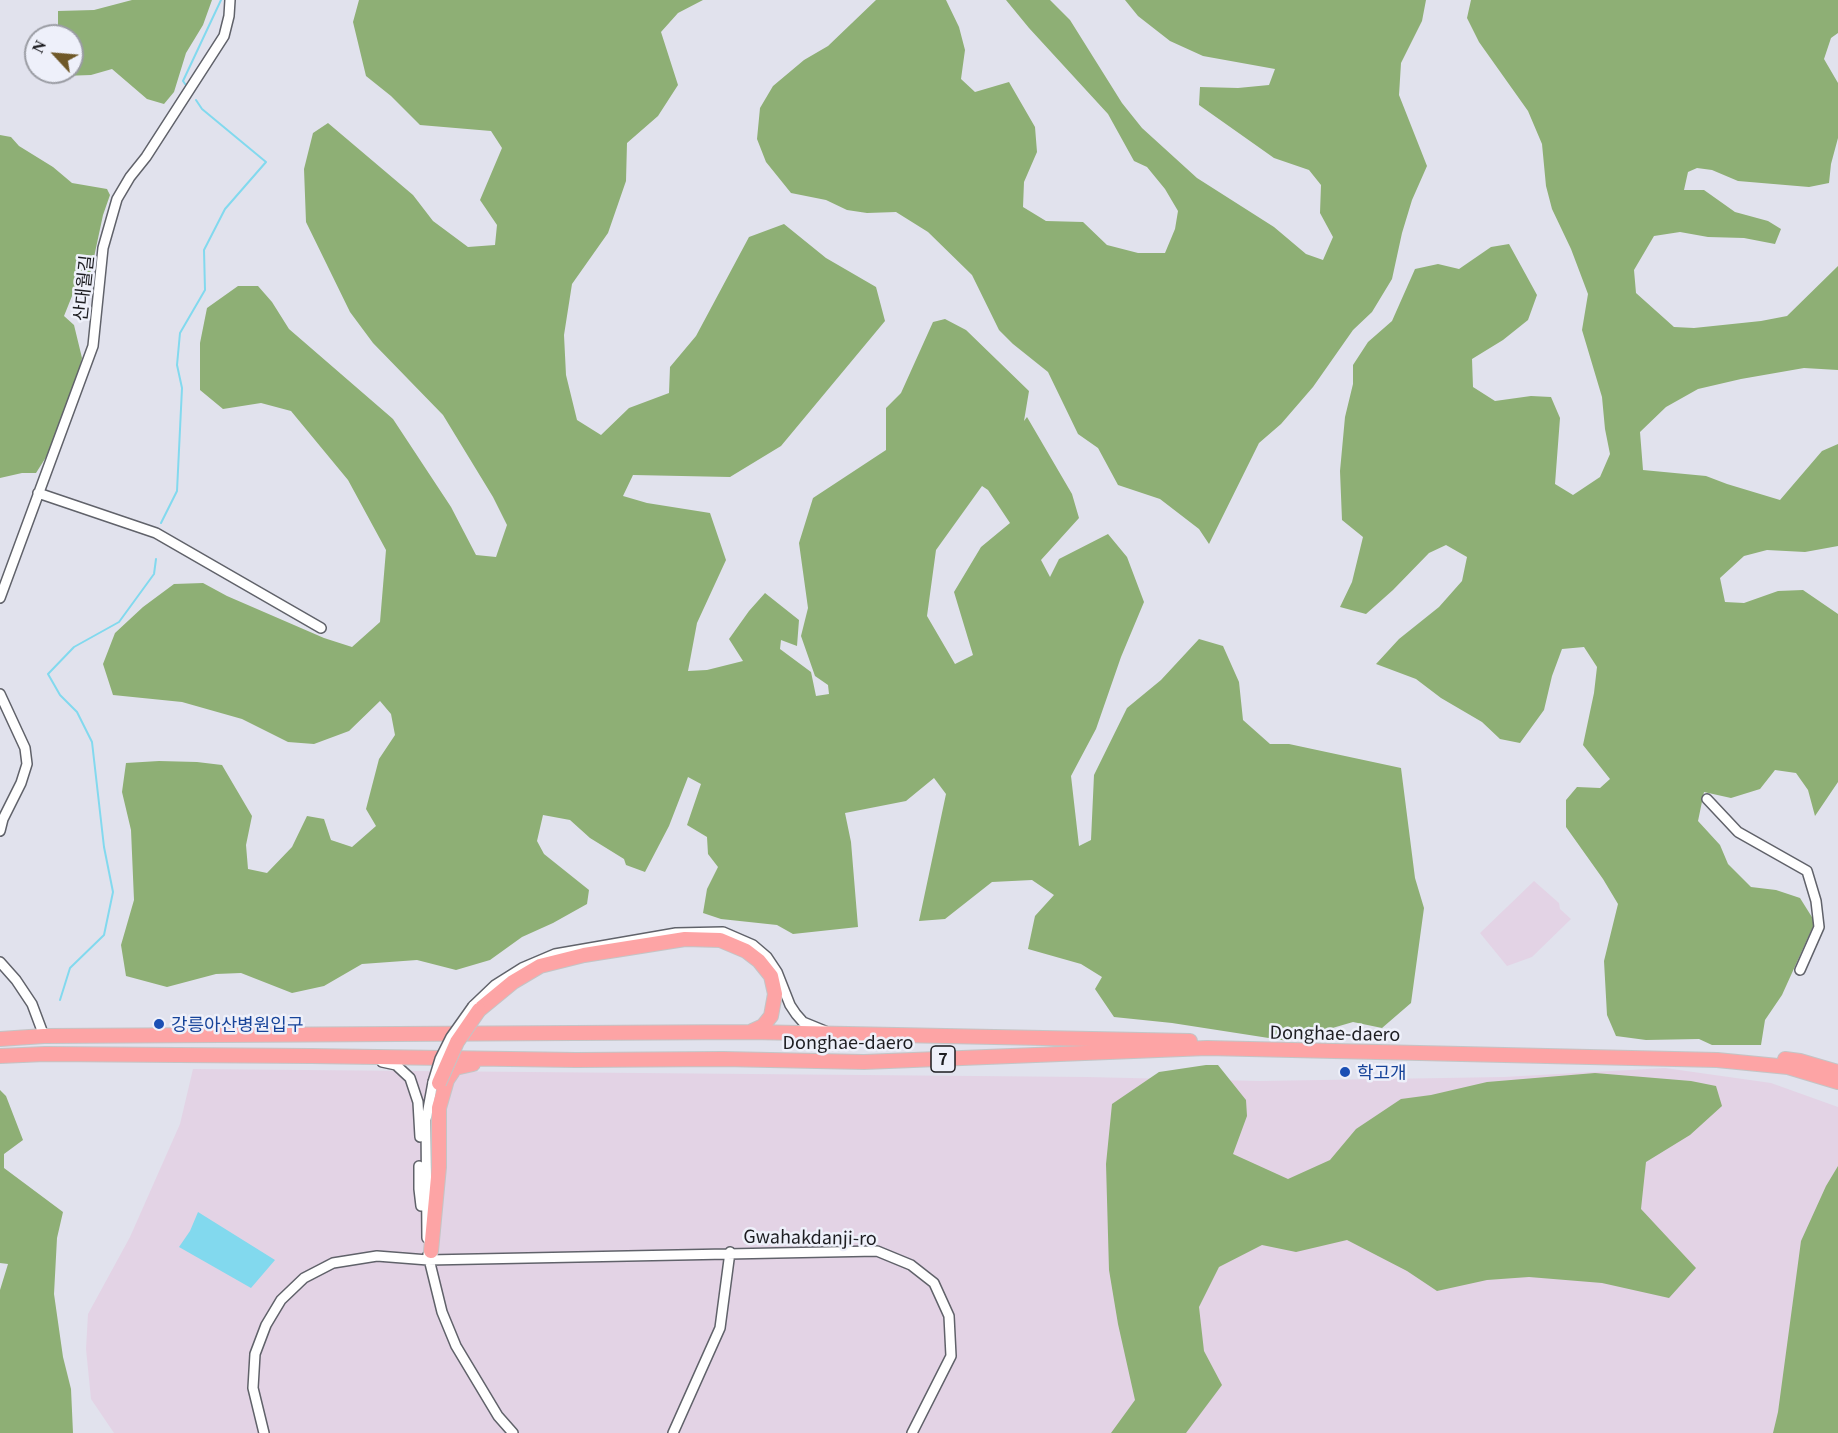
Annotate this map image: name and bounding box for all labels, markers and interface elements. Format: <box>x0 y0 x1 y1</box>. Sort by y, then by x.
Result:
north arrow <box>24 24 84 84</box>
text: N <box>29 38 49 56</box>
street label: 산대월길 <box>69 254 97 322</box>
place label: 강릉아산병원입구 <box>171 1013 303 1035</box>
marker: 강릉아산병원입구 <box>152 1017 166 1031</box>
street label: Donghae-daero <box>1269 1021 1401 1045</box>
street label: Donghae-daero <box>783 1031 913 1053</box>
road number: 7 <box>931 1046 955 1072</box>
place label: 학고개 <box>1357 1061 1407 1083</box>
marker: 학고개 <box>1338 1065 1352 1079</box>
street label: Gwahakdanji-ro <box>743 1225 877 1249</box>

